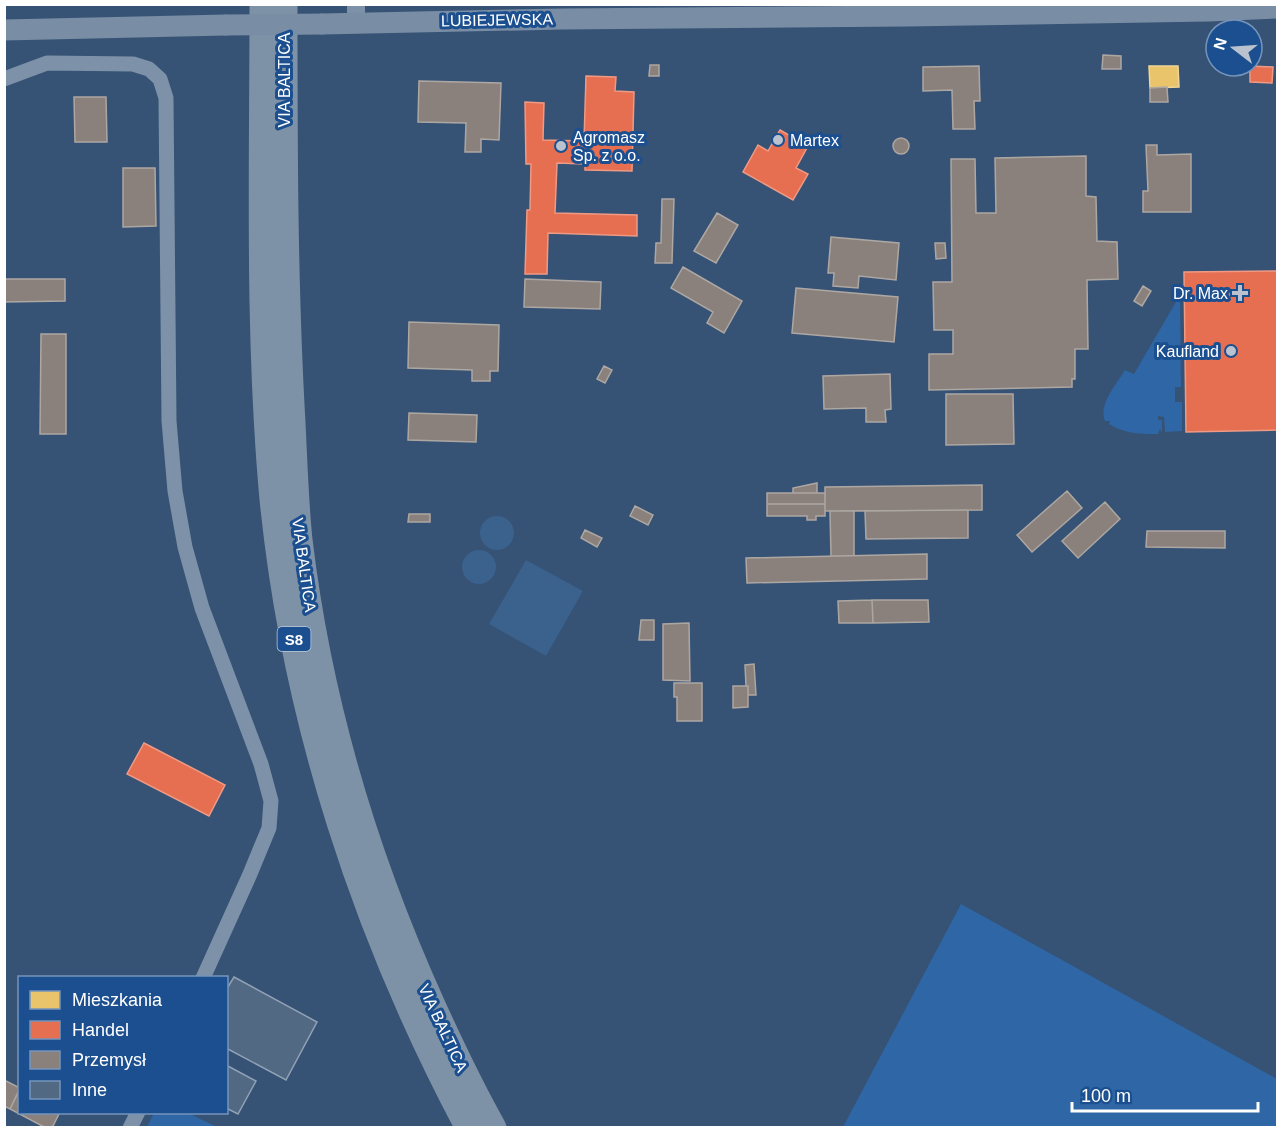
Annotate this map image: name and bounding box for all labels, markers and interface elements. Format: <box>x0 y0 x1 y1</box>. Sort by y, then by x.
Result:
street label: LUBIEJEWSKA <box>441 11 553 29</box>
north arrow <box>1204 18 1264 78</box>
street label: VIA BALTICA <box>276 32 293 127</box>
text: N <box>1210 36 1230 52</box>
place label: Agromasz Sp. z o.o. <box>573 129 645 164</box>
place label: Martex <box>790 132 839 149</box>
marker: Martex <box>771 133 785 147</box>
marker: Agromasz Sp. z o.o. <box>554 139 568 153</box>
place label: Dr. Max <box>1173 285 1228 302</box>
marker: Dr. Max <box>1233 286 1247 300</box>
place label: Kaufland <box>1156 343 1219 360</box>
marker: Kaufland <box>1224 344 1238 358</box>
street label: VIA BALTICA <box>289 517 319 613</box>
road number: S8 <box>278 627 310 651</box>
legend <box>18 976 228 1114</box>
street label: VIA BALTICA <box>415 981 471 1075</box>
text: Mieszkania <box>72 990 163 1010</box>
text: Handel <box>72 1020 129 1040</box>
text: Przemysł <box>72 1050 146 1070</box>
scale bar <box>1072 1075 1258 1113</box>
text: Inne <box>72 1080 107 1100</box>
text: 100 m <box>1081 1086 1131 1106</box>

